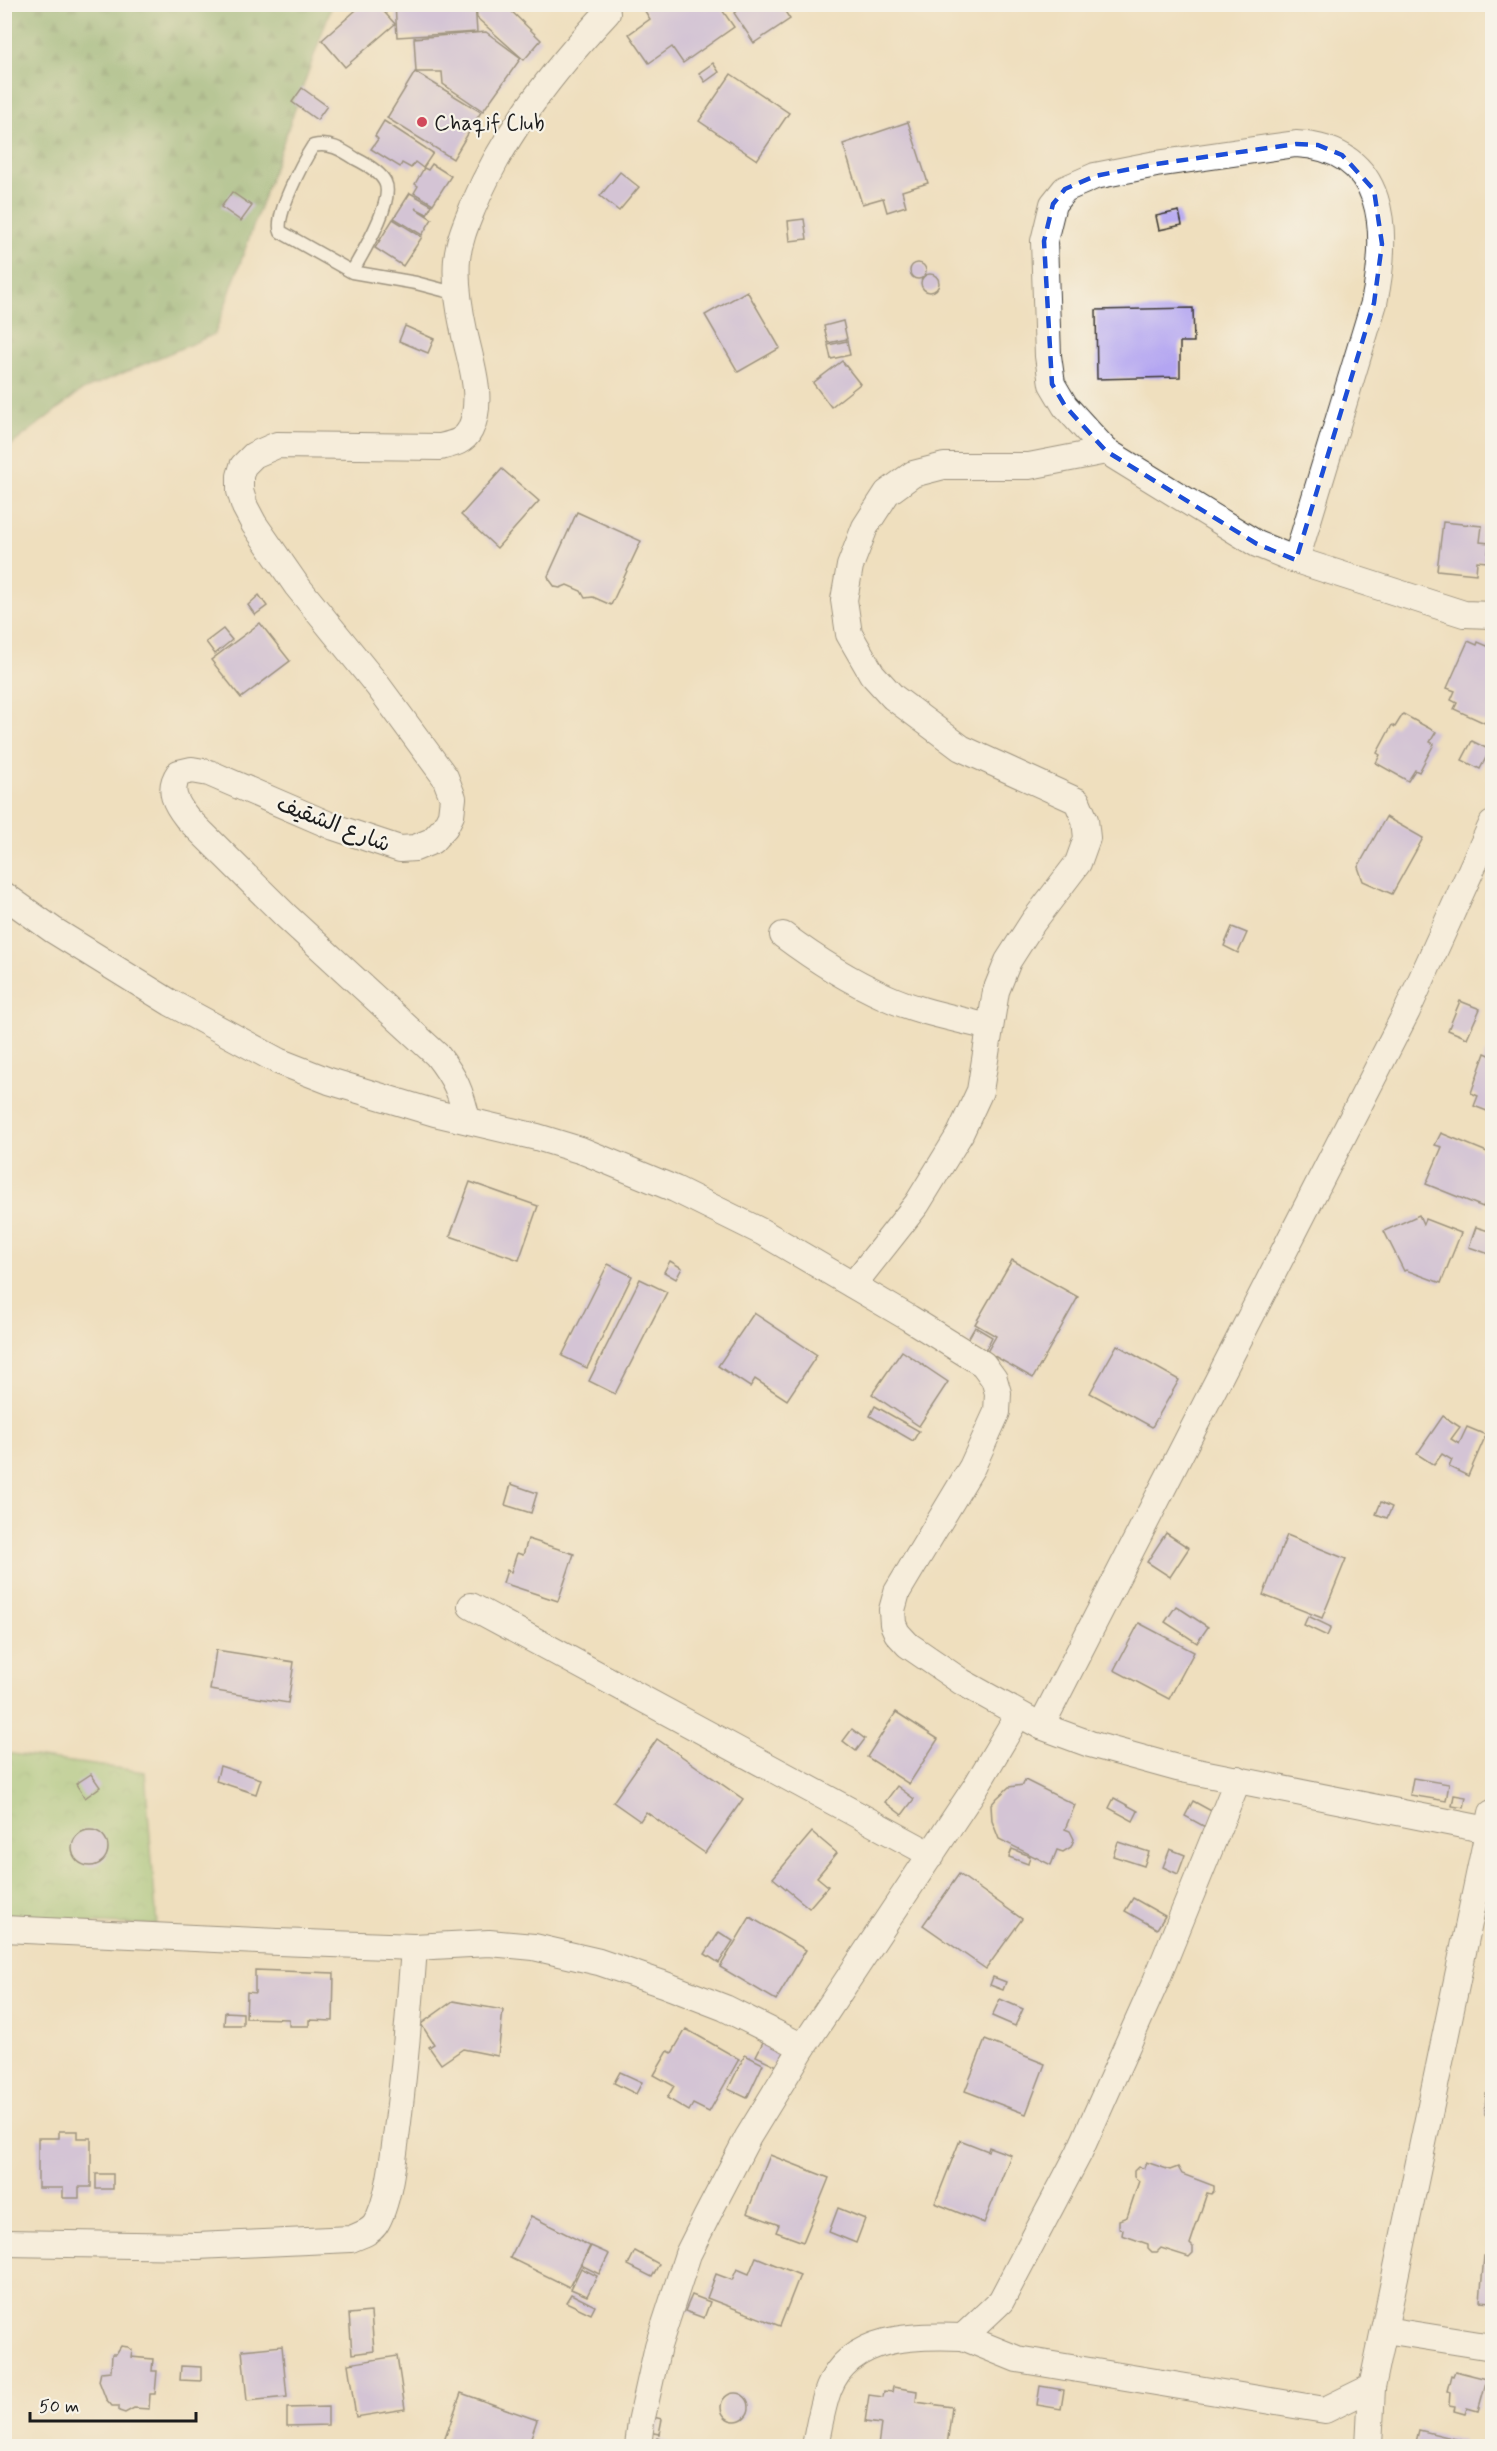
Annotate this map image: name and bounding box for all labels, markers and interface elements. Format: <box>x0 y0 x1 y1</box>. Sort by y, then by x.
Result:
place label: Chaqif Club <box>434 110 545 138</box>
marker: Chaqif Club <box>415 115 429 129</box>
street label: شارع الشقيف <box>272 790 394 859</box>
scale bar <box>30 2385 196 2423</box>
text: 50 m <box>39 2395 79 2419</box>

